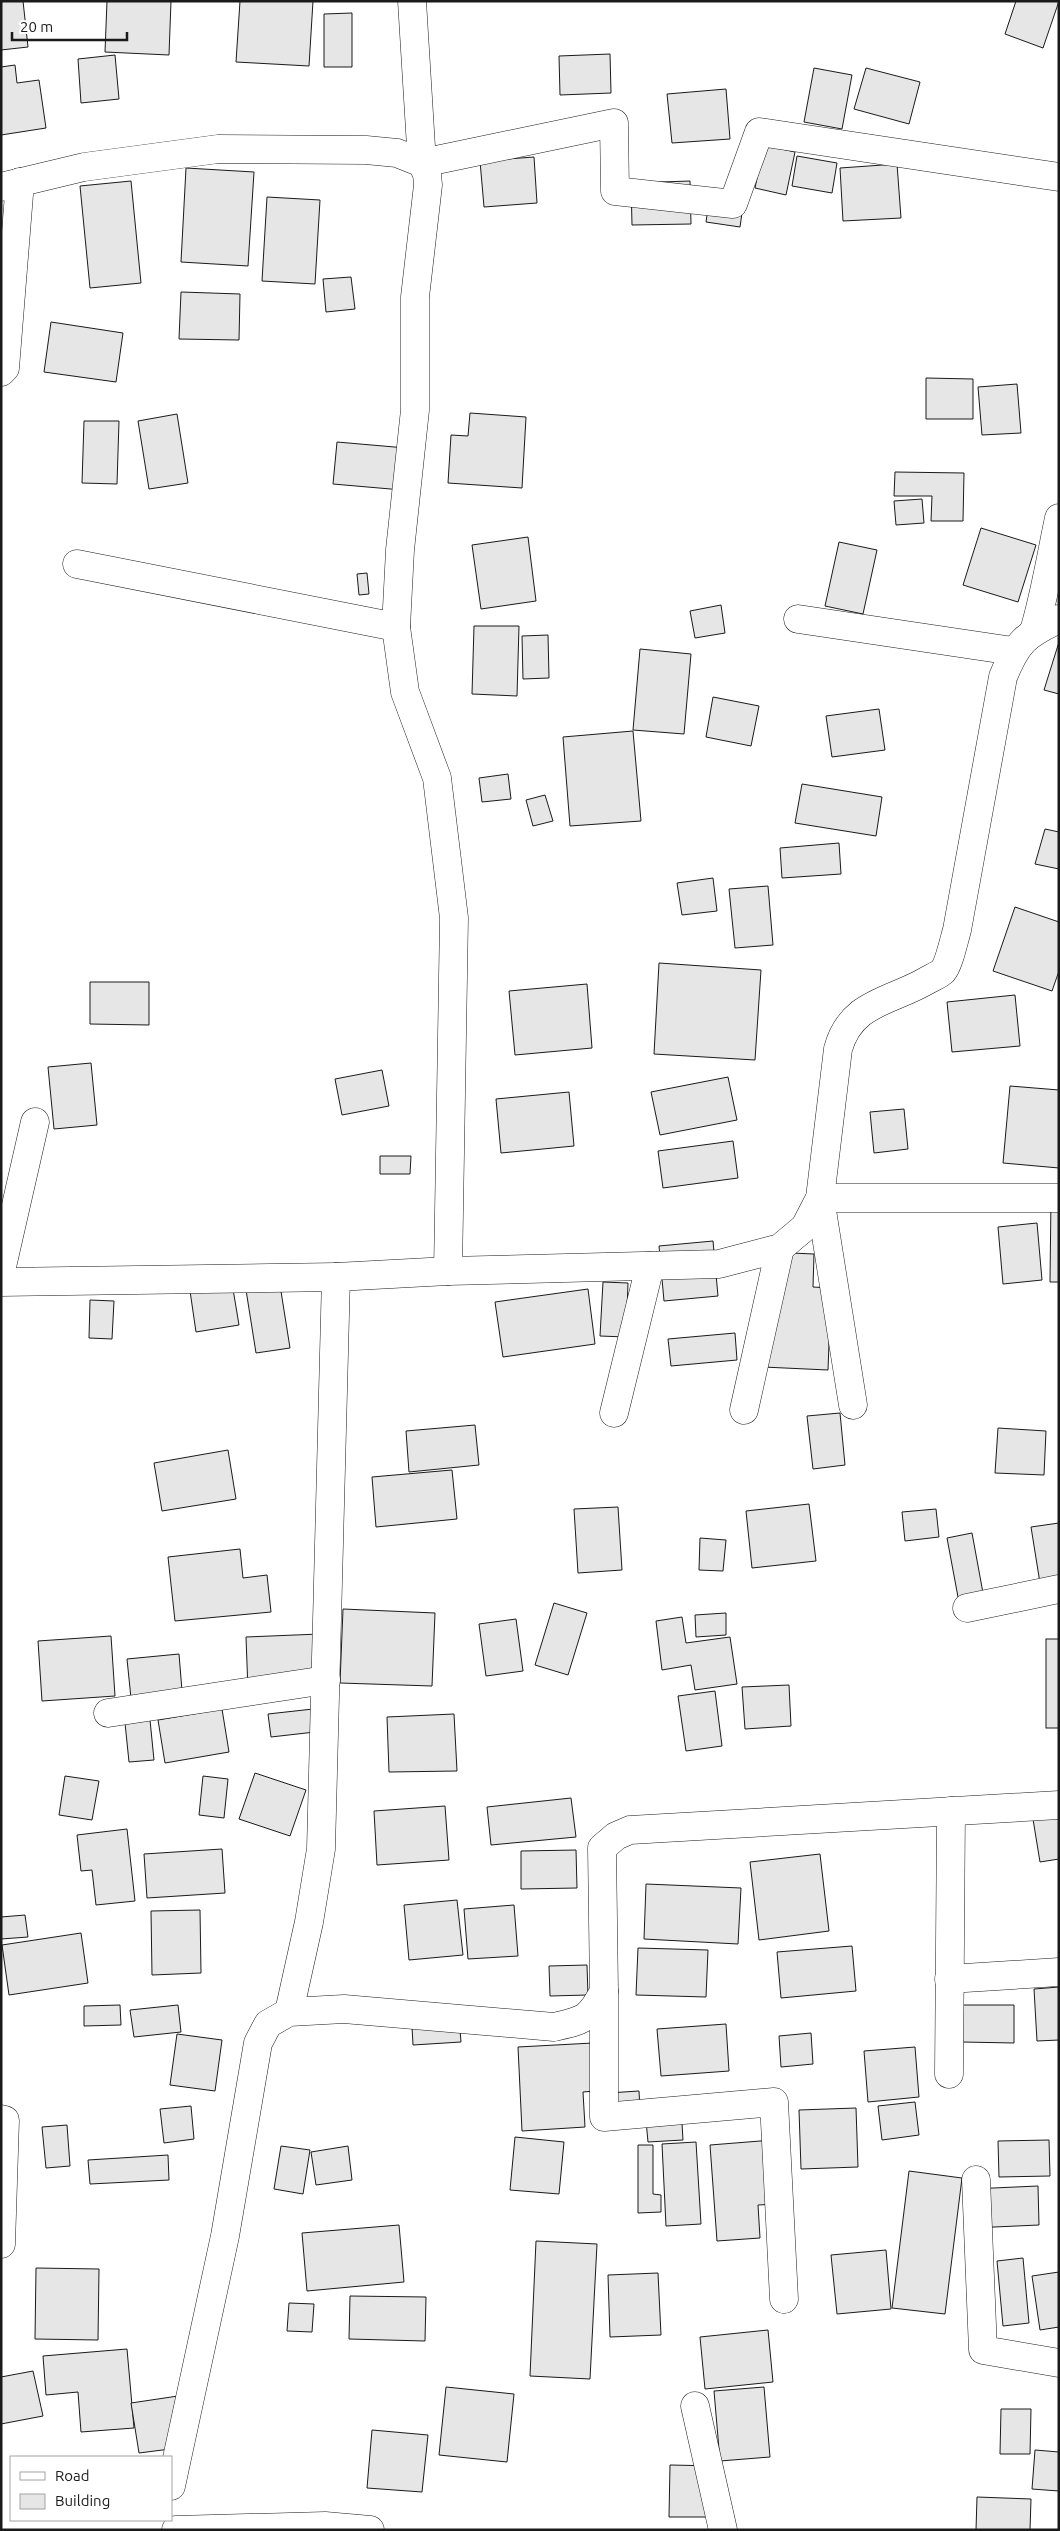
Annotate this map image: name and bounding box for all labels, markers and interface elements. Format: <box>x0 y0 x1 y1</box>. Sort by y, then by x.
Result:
scale bar <box>12 10 128 42</box>
text: 20 m <box>20 18 53 35</box>
legend <box>10 2456 172 2521</box>
text: Road <box>55 2467 90 2484</box>
text: Building <box>55 2492 110 2509</box>

